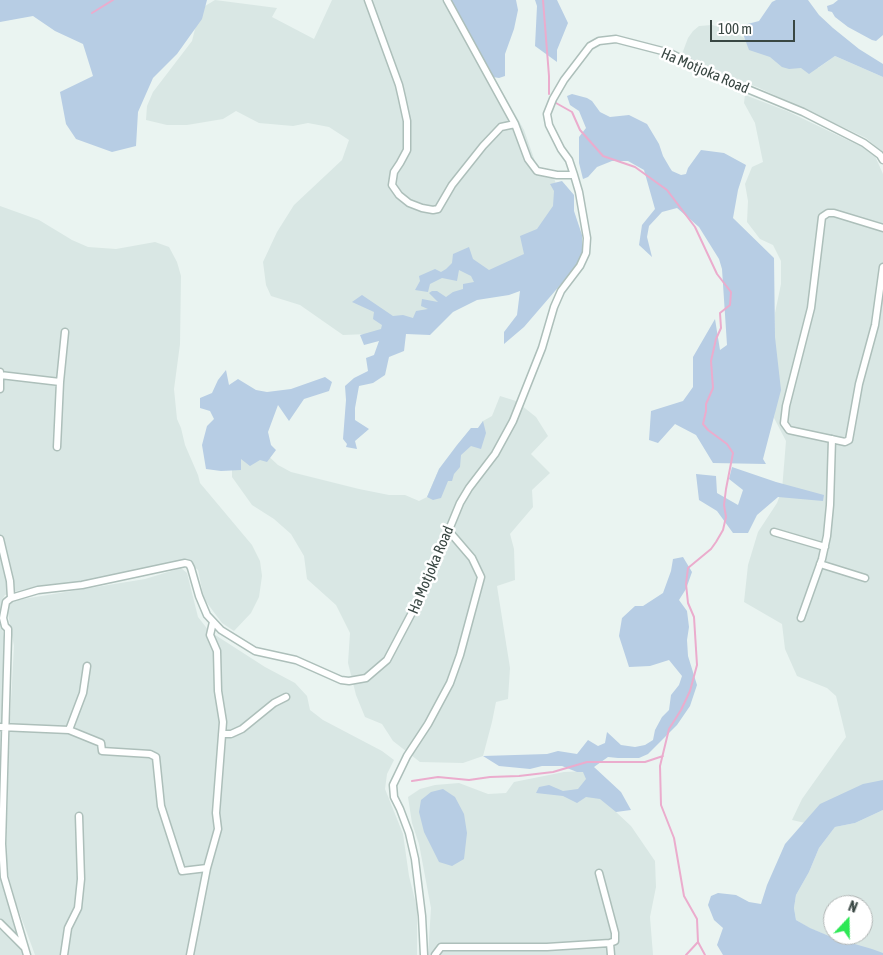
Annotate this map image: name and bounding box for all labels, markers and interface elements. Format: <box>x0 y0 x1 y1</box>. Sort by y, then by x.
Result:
scale bar <box>713 10 798 42</box>
text: 100 m <box>718 20 752 37</box>
street label: Ha Motjoka Road <box>658 44 752 98</box>
street label: Ha Motjoka Road <box>404 523 458 617</box>
north arrow <box>823 895 873 945</box>
text: N <box>846 898 860 916</box>

